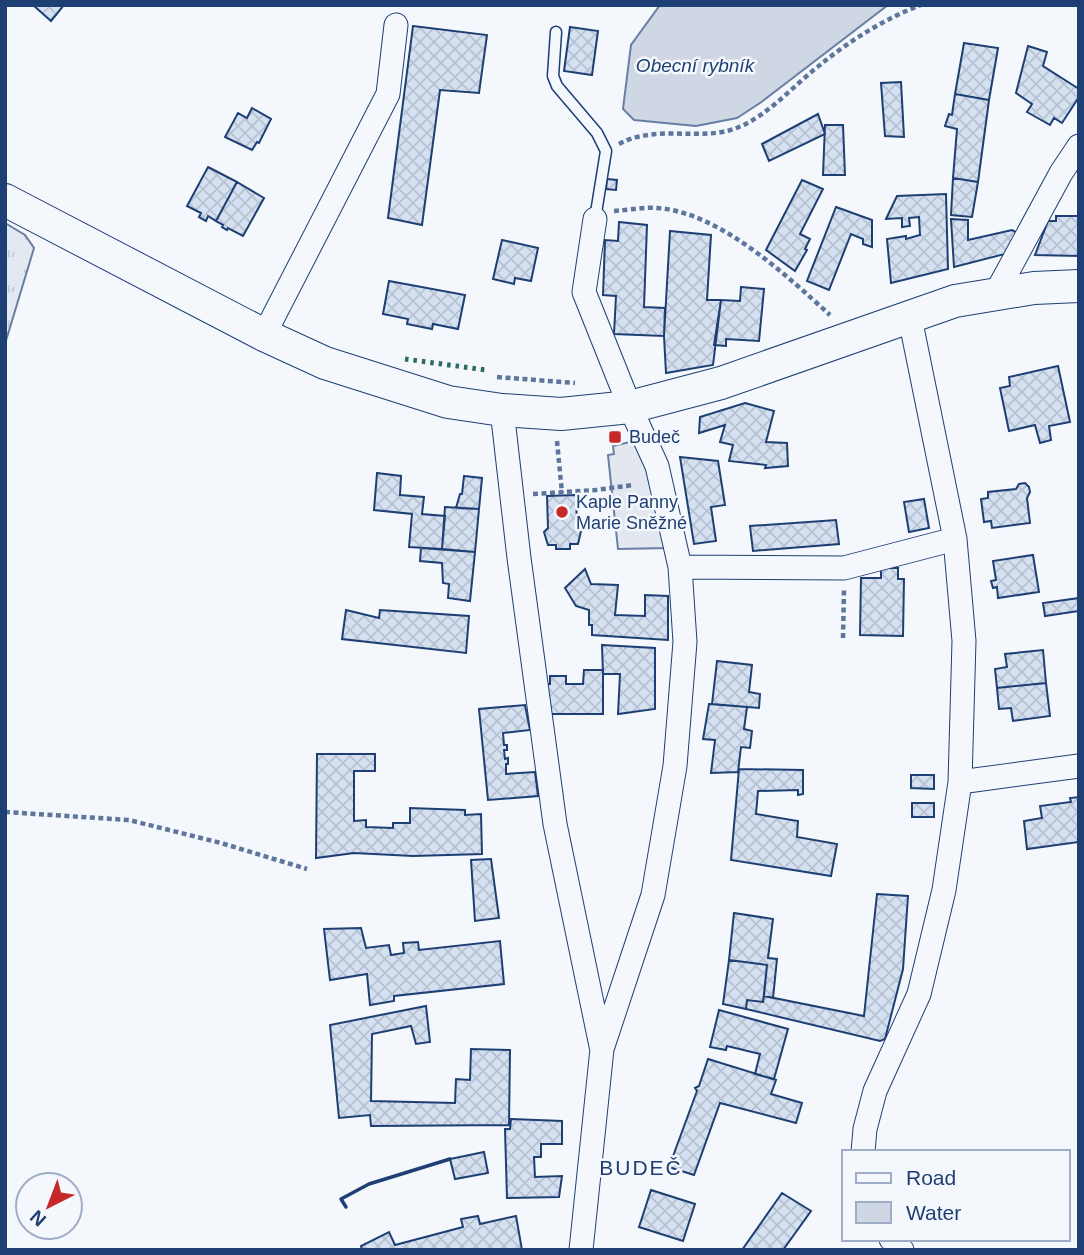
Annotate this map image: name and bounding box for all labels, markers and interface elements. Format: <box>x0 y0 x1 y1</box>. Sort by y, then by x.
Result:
water label: Obecní rybník <box>636 55 756 76</box>
place label: Budeč <box>629 427 680 447</box>
marker: Budeč <box>607 429 623 445</box>
place label: Kaple Panny Marie Sněžné <box>576 492 687 533</box>
marker: Kaple Panny Marie Sněžné <box>554 504 570 520</box>
legend <box>842 1150 1070 1241</box>
district label: BUDEČ <box>599 1156 683 1179</box>
text: Road <box>906 1166 956 1189</box>
north arrow <box>14 1171 84 1241</box>
text: Water <box>906 1201 961 1224</box>
text: N <box>26 1206 50 1231</box>

